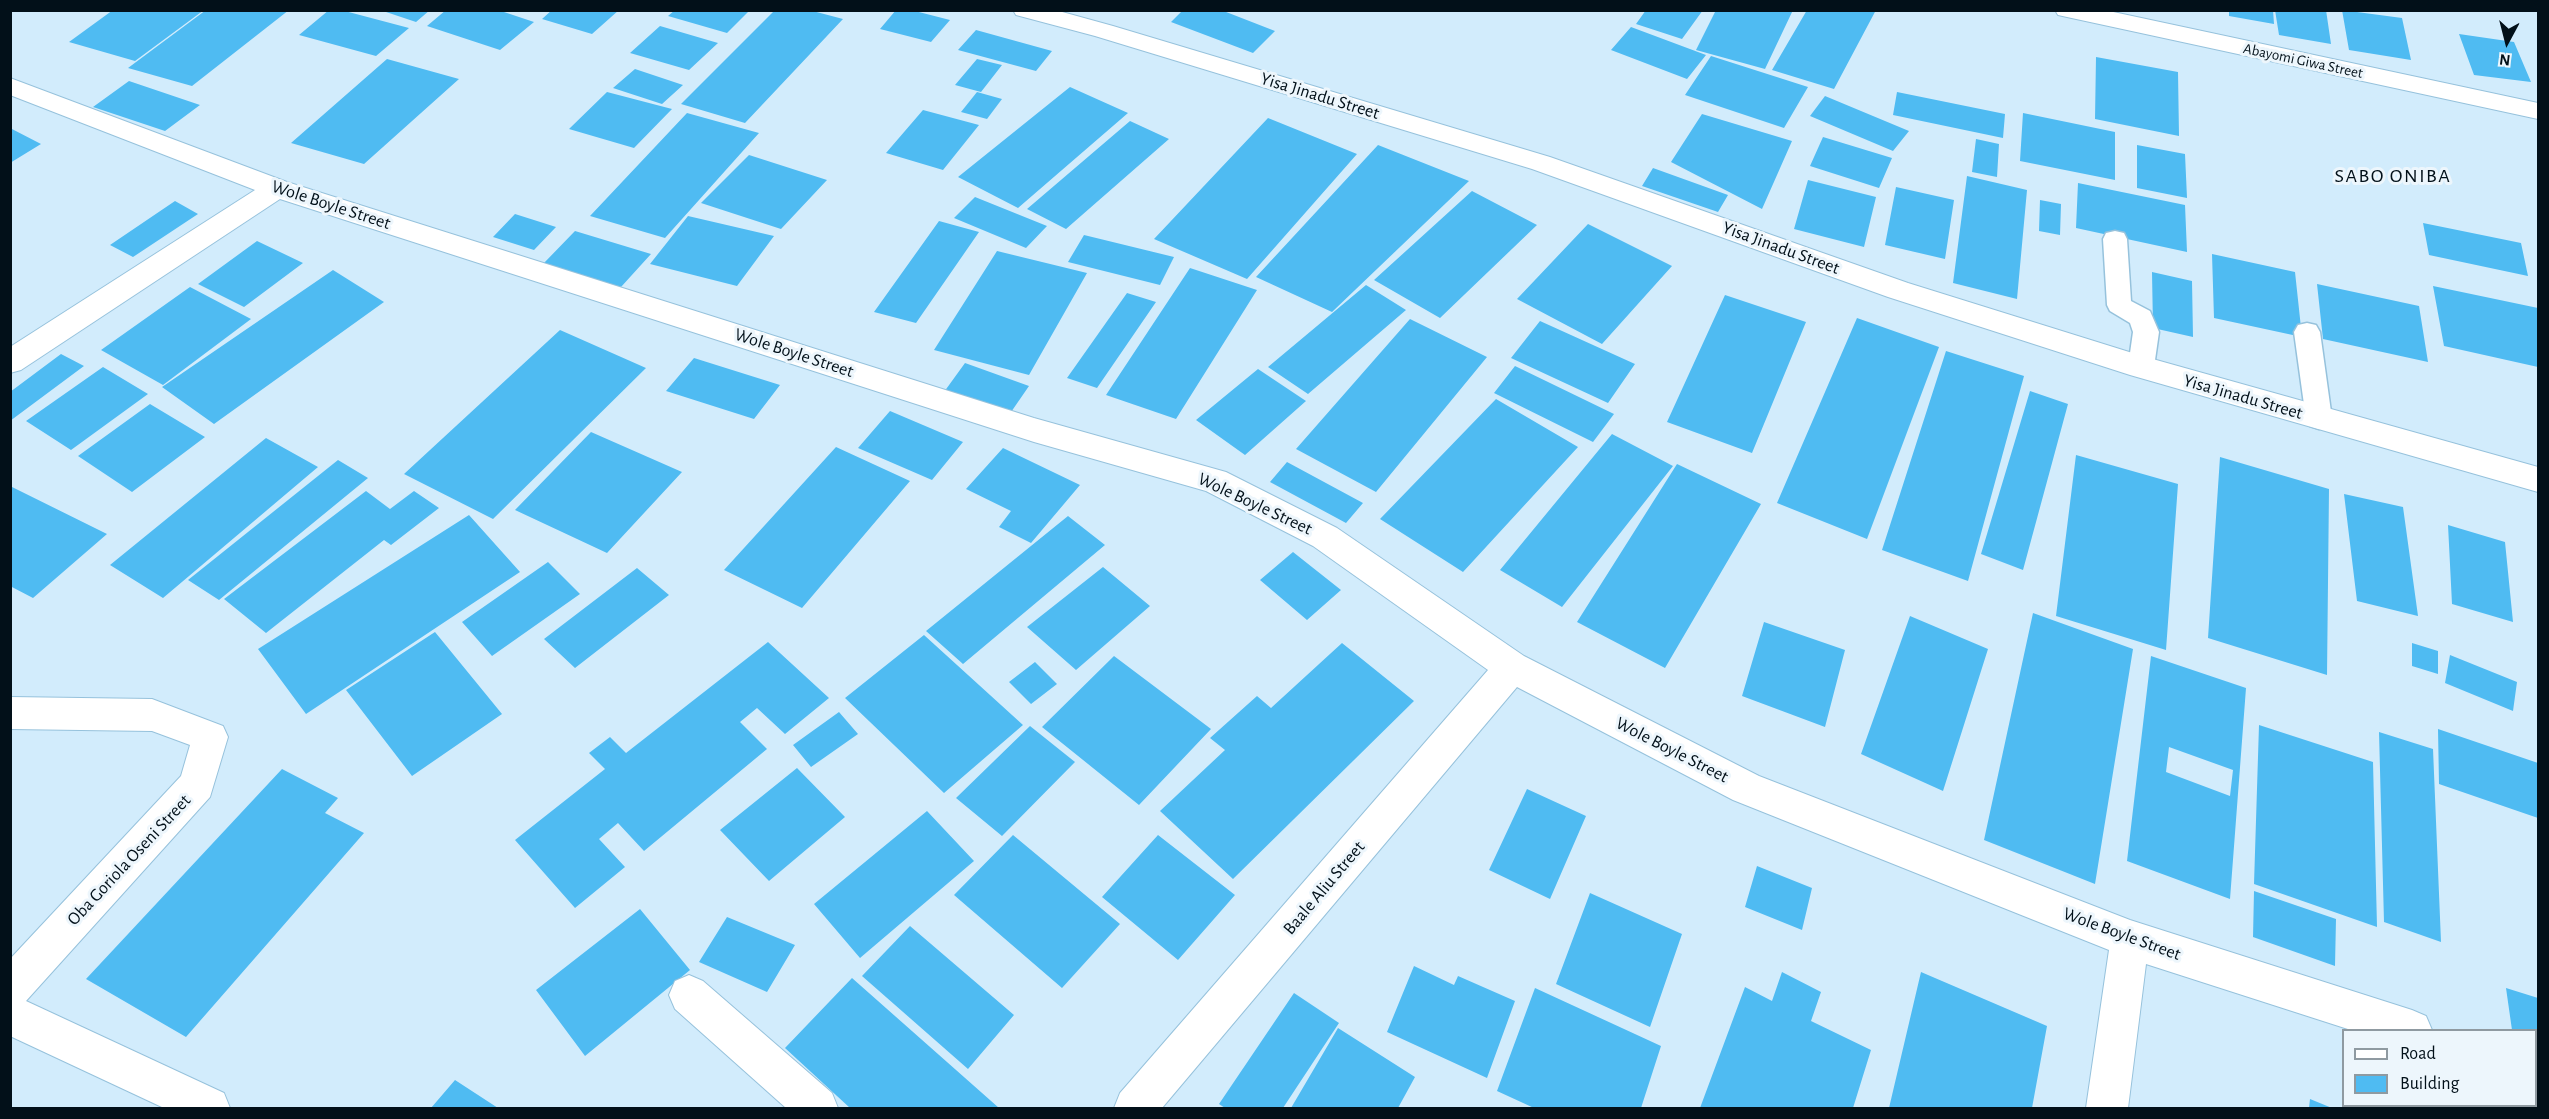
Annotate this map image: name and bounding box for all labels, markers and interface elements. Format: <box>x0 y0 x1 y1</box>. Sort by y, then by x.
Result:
north arrow <box>2477 12 2537 72</box>
street label: Abayomi Giwa Street <box>2242 40 2364 82</box>
text: N <box>2498 51 2511 68</box>
street label: Yisa Jinadu Street <box>1258 68 1382 124</box>
district label: SABO ONIBA <box>2335 164 2451 188</box>
street label: Wole Boyle Street <box>269 176 393 234</box>
street label: Yisa Jinadu Street <box>1720 217 1842 279</box>
street label: Wole Boyle Street <box>732 324 856 382</box>
street label: Yisa Jinadu Street <box>2181 370 2305 424</box>
street label: Wole Boyle Street <box>1194 468 1316 540</box>
street label: Wole Boyle Street <box>1612 712 1732 788</box>
street label: Oba Goriola Oseni Street <box>63 790 195 930</box>
street label: Baale Aliu Street <box>1279 837 1369 939</box>
street label: Wole Boyle Street <box>2060 903 2184 965</box>
legend <box>2342 1029 2537 1107</box>
text: Road <box>2400 1045 2436 1063</box>
text: Building <box>2400 1075 2459 1093</box>

